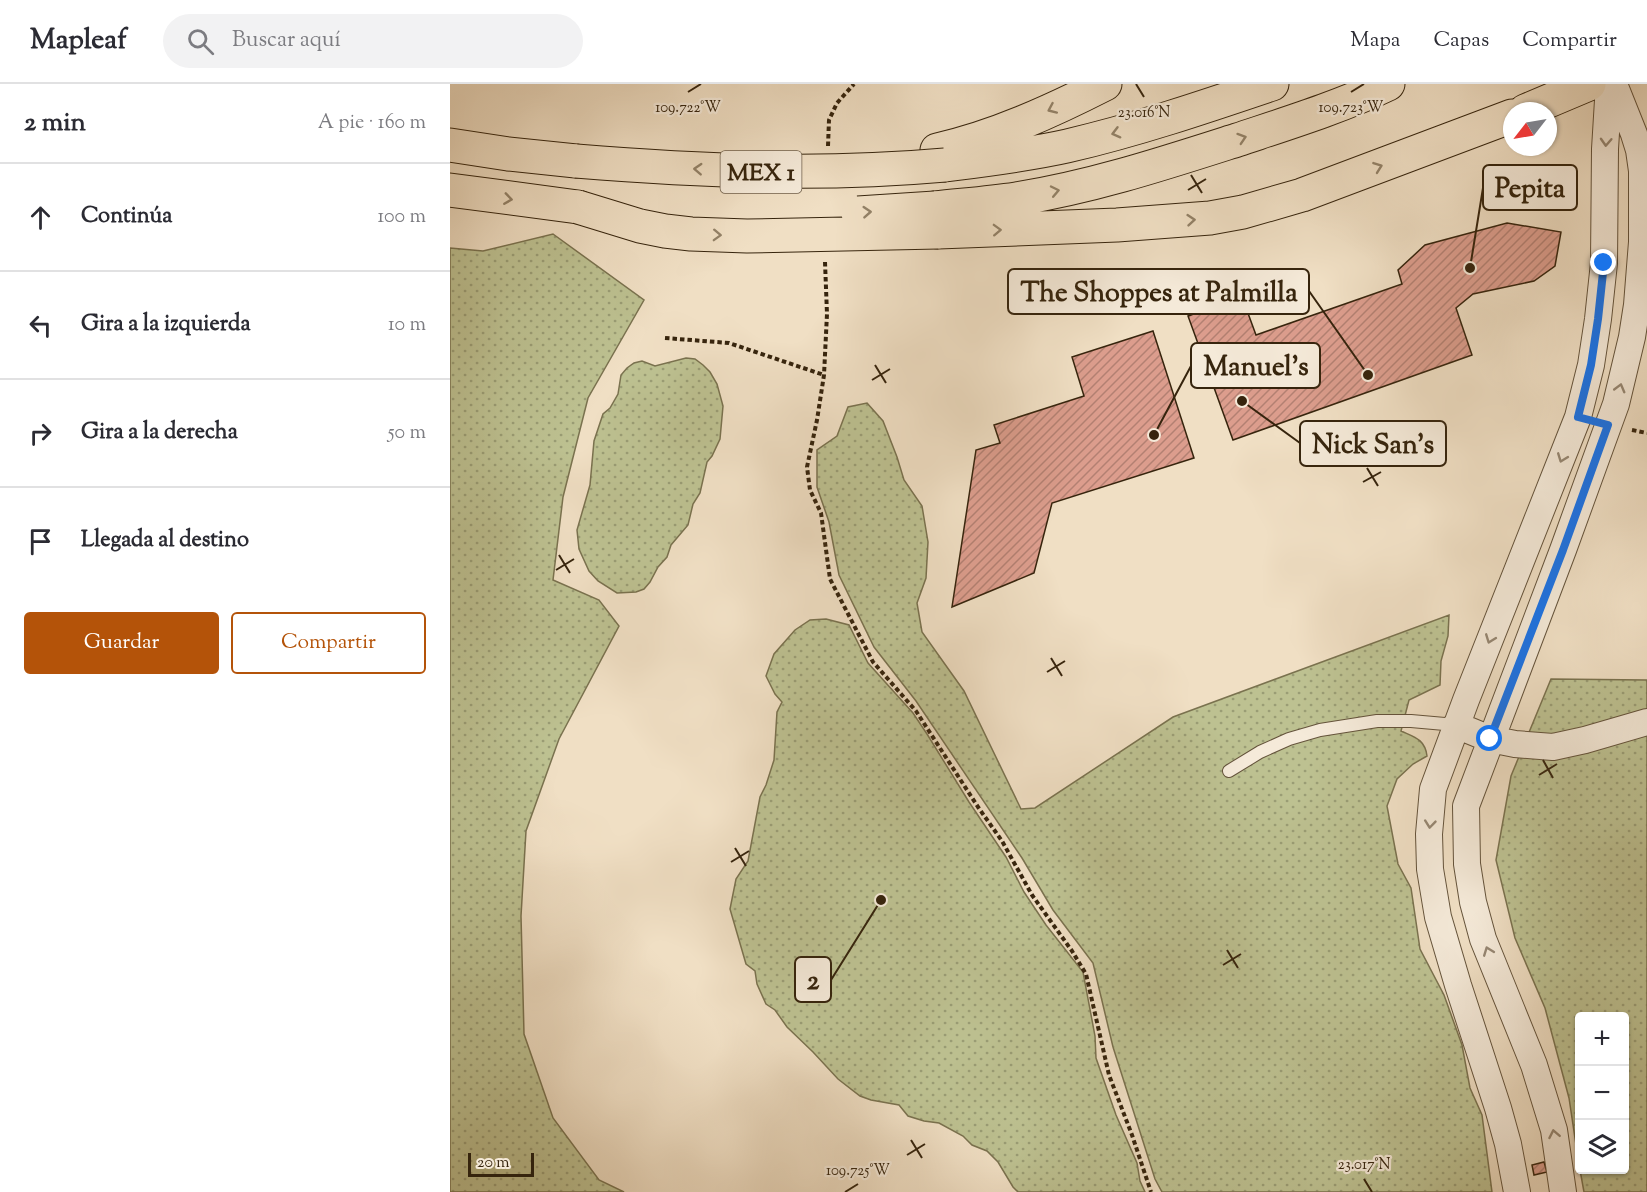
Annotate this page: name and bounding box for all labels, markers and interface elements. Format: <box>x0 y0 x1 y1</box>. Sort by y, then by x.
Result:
search box <box>163 14 583 68</box>
text: Mapleaf <box>30 21 127 61</box>
icon: search <box>184 25 217 58</box>
text: Buscar aquí <box>232 25 341 57</box>
text: Mapa <box>1350 26 1400 56</box>
text: Capas <box>1433 26 1489 56</box>
text: Compartir <box>1522 26 1617 56</box>
text: 109.722°W <box>655 98 721 119</box>
text: 109.723°W <box>1319 98 1384 119</box>
one-way arrow <box>1048 101 1059 113</box>
north arrow <box>1503 102 1557 156</box>
text: 23.016°N <box>1118 103 1170 124</box>
text: 2 min <box>24 105 86 142</box>
text: A pie · 160 m <box>318 109 426 138</box>
one-way arrow <box>1111 126 1122 138</box>
one-way arrow <box>1236 133 1247 145</box>
one-way arrow <box>1599 138 1612 147</box>
road number: MEX 1 <box>720 151 802 193</box>
one-way arrow <box>1372 162 1383 174</box>
one-way arrow <box>693 163 702 176</box>
callout: Pepita <box>1483 165 1577 210</box>
text: Pepita <box>1495 171 1566 210</box>
one-way arrow <box>1049 185 1059 198</box>
one-way arrow <box>503 192 512 204</box>
icon: ahead <box>24 201 57 234</box>
text: Continúa <box>81 201 172 233</box>
text: 100 m <box>377 203 426 232</box>
one-way arrow <box>863 206 872 219</box>
one-way arrow <box>1187 214 1196 227</box>
one-way arrow <box>992 223 1001 236</box>
one-way arrow <box>712 229 721 241</box>
route end <box>1590 249 1616 275</box>
callout: The Shoppes at Palmilla <box>1008 269 1309 314</box>
text: The Shoppes at Palmilla <box>1020 275 1298 314</box>
icon: left <box>24 309 57 342</box>
text: Gira a la izquierda <box>81 309 251 341</box>
text: 10 m <box>388 311 426 340</box>
callout: Manuel's <box>1191 343 1320 388</box>
text: Manuel's <box>1203 349 1309 388</box>
one-way arrow <box>1613 383 1626 393</box>
icon: right <box>24 417 57 450</box>
text: Gira a la derecha <box>81 417 238 449</box>
text: 50 m <box>388 419 426 448</box>
callout: Nick San's <box>1300 421 1446 466</box>
text: Nick San's <box>1312 427 1434 466</box>
one-way arrow <box>1557 452 1570 463</box>
icon: arrive <box>24 525 57 558</box>
text: Llegada al destino <box>81 525 249 557</box>
button: Guardar <box>24 612 219 674</box>
button: Compartir <box>231 612 426 674</box>
one-way arrow <box>1484 633 1497 644</box>
route start <box>1476 725 1502 751</box>
one-way arrow <box>1424 819 1437 828</box>
one-way arrow <box>1483 946 1495 957</box>
callout: 2 <box>795 957 831 1002</box>
text: 2 <box>807 963 820 1002</box>
map controls <box>1575 1012 1629 1174</box>
button: + <box>1575 1012 1629 1066</box>
button: − <box>1575 1066 1629 1120</box>
button: layers <box>1575 1120 1629 1174</box>
one-way arrow <box>1548 1129 1561 1139</box>
scale bar <box>468 1150 534 1178</box>
text: 20 m <box>477 1152 510 1175</box>
text: 23.017°N <box>1338 1155 1390 1176</box>
text: 109.725°W <box>826 1161 890 1182</box>

